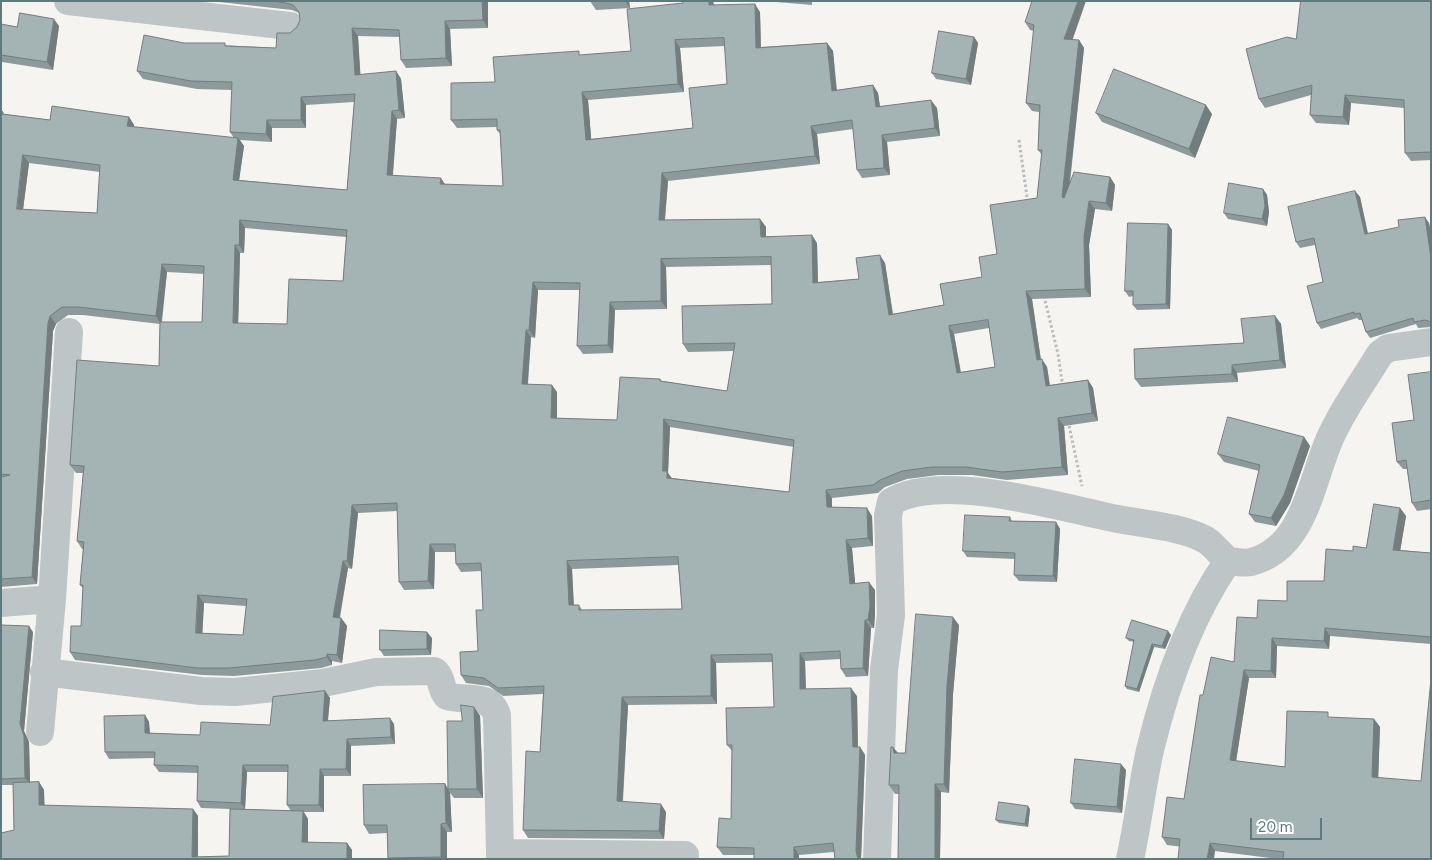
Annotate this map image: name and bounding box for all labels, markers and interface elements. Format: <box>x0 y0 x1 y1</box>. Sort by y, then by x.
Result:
scale bar <box>1252 808 1324 840</box>
text: 20 m <box>1258 818 1292 836</box>

